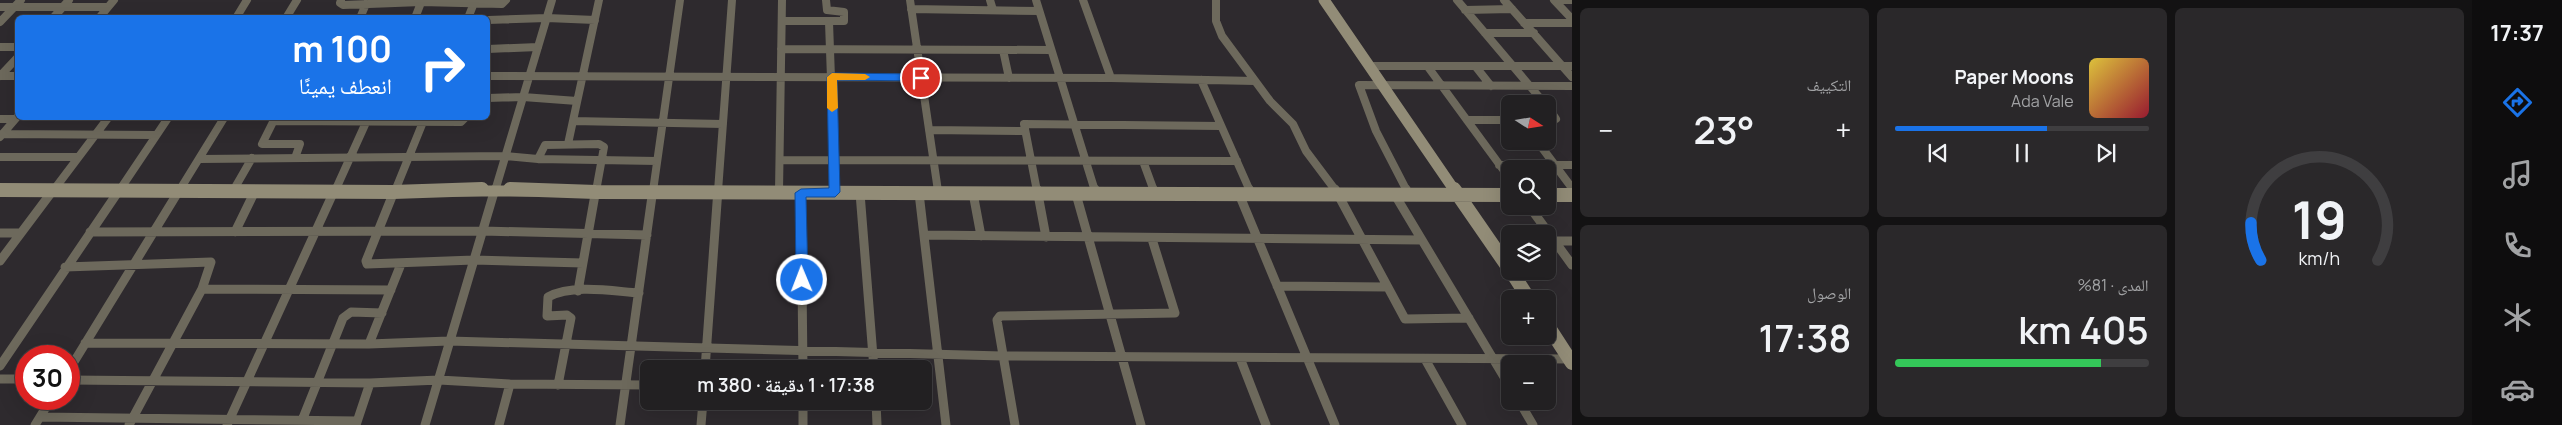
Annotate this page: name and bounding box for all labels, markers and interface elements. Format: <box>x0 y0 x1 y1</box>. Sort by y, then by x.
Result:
text: 17:37 <box>2490 18 2544 48</box>
text: 100 m <box>292 25 392 73</box>
icon: right <box>410 35 475 100</box>
pin <box>900 57 942 99</box>
icon: arrive <box>907 64 935 92</box>
text: Paper Moons <box>1954 64 2074 90</box>
text: انعطف يمينًا <box>299 71 392 101</box>
text: التكييف <box>1806 74 1851 96</box>
icon: directions <box>2500 85 2535 120</box>
text: Ada Vale <box>2011 90 2074 112</box>
north arrow <box>1501 95 1556 150</box>
map controls <box>1501 95 1556 410</box>
text: 23° <box>1694 103 1755 155</box>
text: − <box>1598 111 1613 149</box>
text: + <box>1835 111 1851 149</box>
icon: previous <box>1924 139 1952 167</box>
icon: pause <box>2008 139 2036 167</box>
icon: next <box>2092 139 2120 167</box>
icon: music <box>2500 157 2535 192</box>
button: search <box>1501 160 1556 215</box>
text: 19 <box>2292 184 2347 255</box>
button: layers <box>1501 225 1556 280</box>
icon: phone <box>2500 228 2535 263</box>
text: km/h <box>2299 246 2340 270</box>
position arrow <box>775 253 827 305</box>
text: المدى · 81% <box>2077 274 2149 296</box>
text: الوصول <box>1807 282 1851 304</box>
button: + <box>1501 290 1556 345</box>
icon: climate <box>2500 300 2535 335</box>
text: 405 km <box>2018 303 2149 355</box>
text: 17:38 <box>1758 311 1851 363</box>
speed limit sign: 30 <box>15 345 80 410</box>
button: − <box>1501 355 1556 410</box>
text: 17:38 · 1 دقيقة · 380 m <box>697 372 875 398</box>
icon: car <box>2500 372 2535 407</box>

